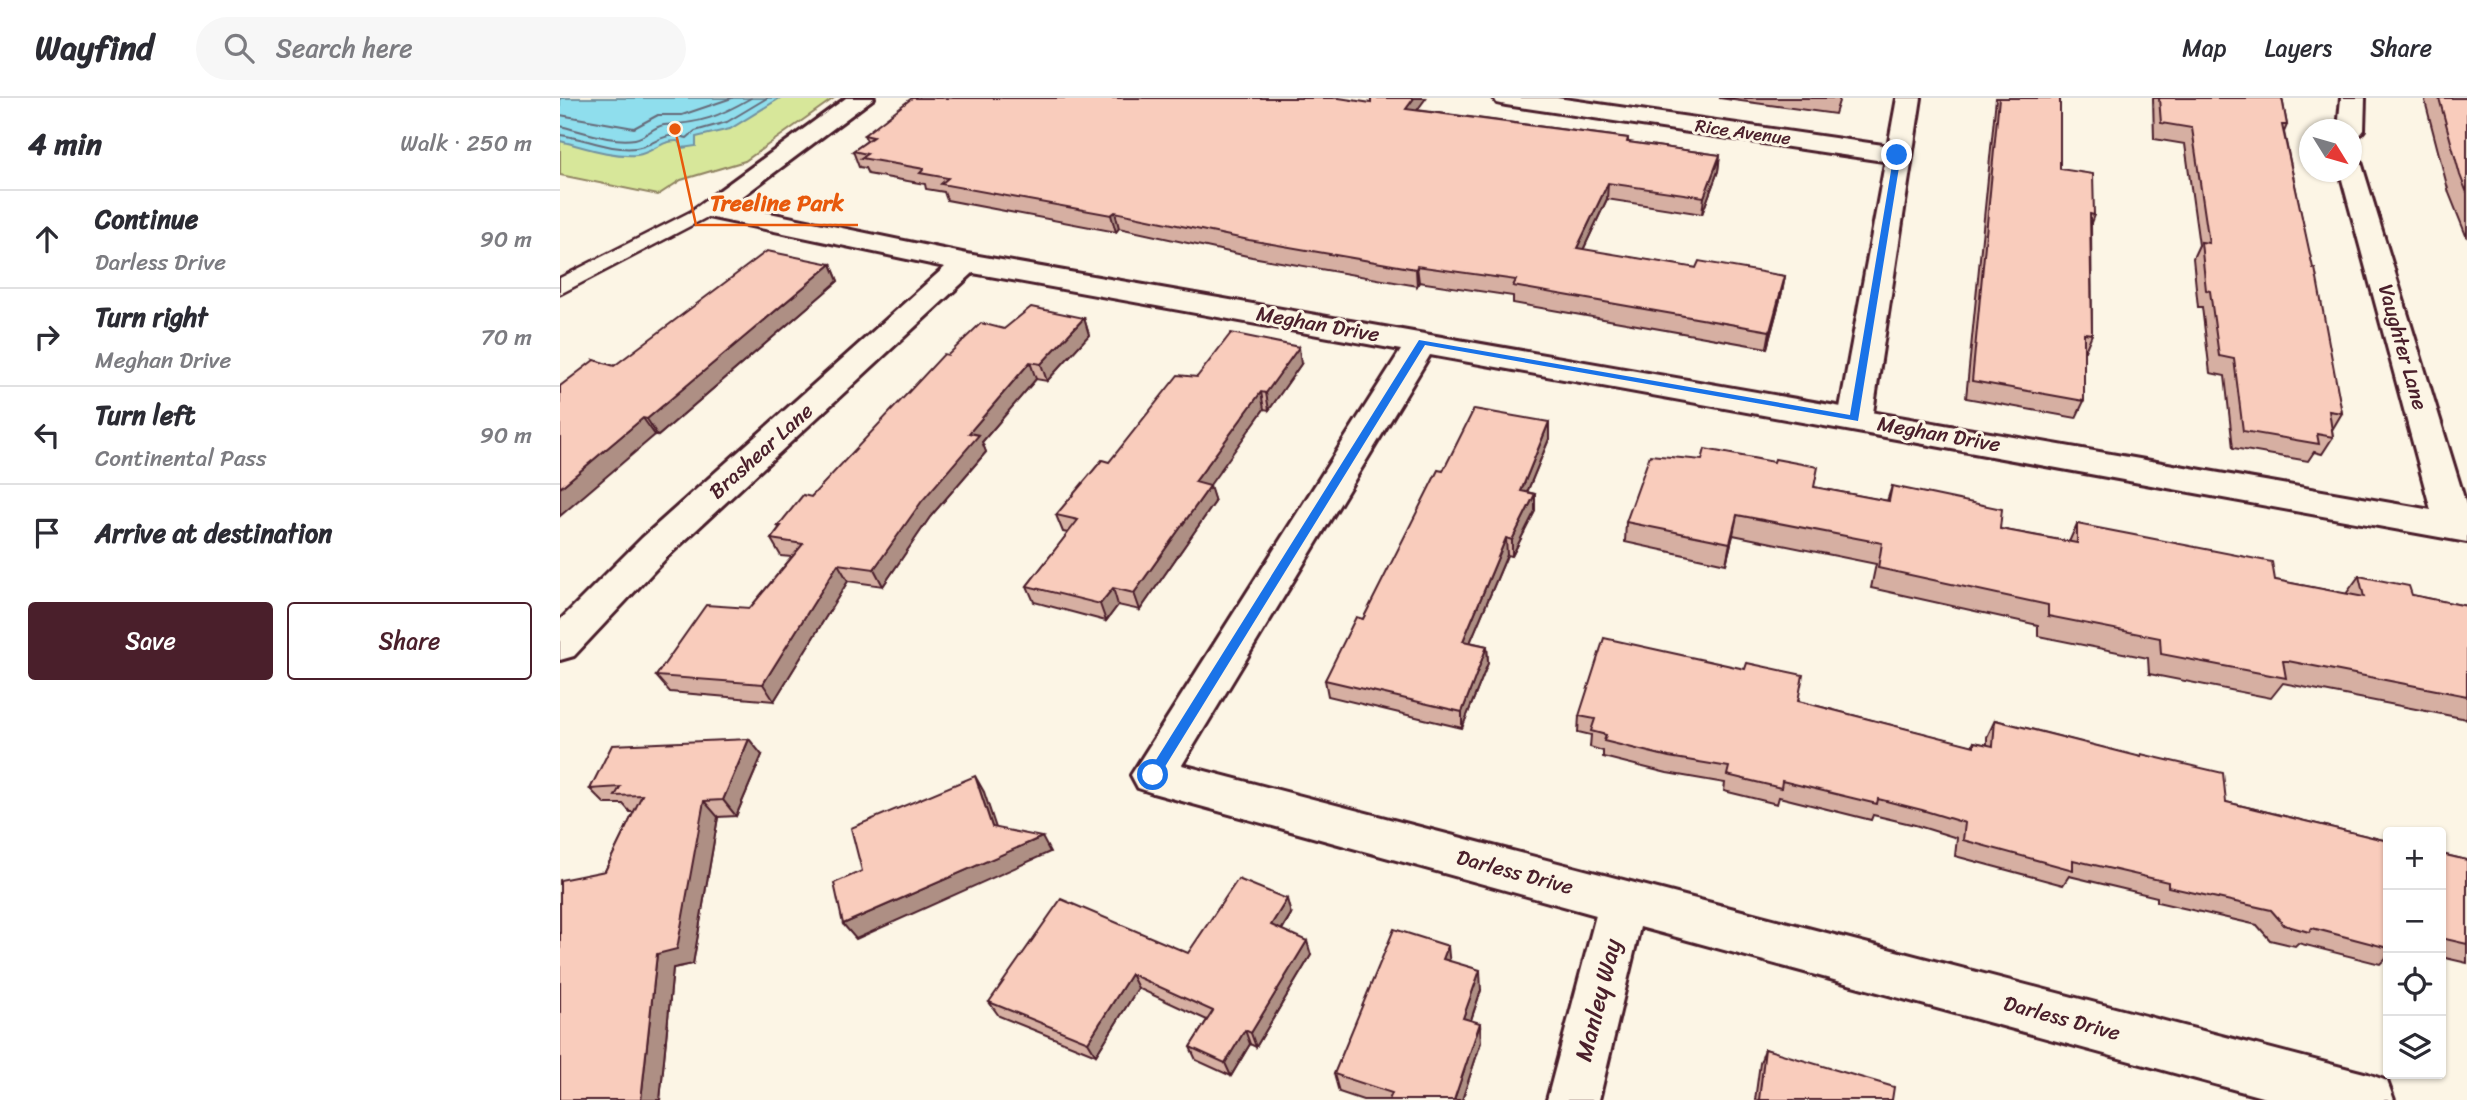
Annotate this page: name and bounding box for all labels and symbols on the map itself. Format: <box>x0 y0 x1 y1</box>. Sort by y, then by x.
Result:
street label: Rice Avenue <box>1693 109 1793 155</box>
north arrow <box>2299 119 2362 182</box>
route end <box>1881 139 1912 170</box>
callout: Treeline Park <box>696 181 858 225</box>
text: Treeline Park <box>710 183 845 224</box>
street label: Vaughter Lane <box>2367 280 2439 415</box>
street label: Meghan Drive <box>1253 294 1383 354</box>
street label: Brashear Lane <box>700 393 822 509</box>
street label: Meghan Drive <box>1874 404 2004 464</box>
route start <box>1137 759 1168 790</box>
street label: Darless Drive <box>1452 838 1578 906</box>
street label: Manley Way <box>1562 934 1634 1066</box>
street label: Darless Drive <box>1999 984 2125 1052</box>

